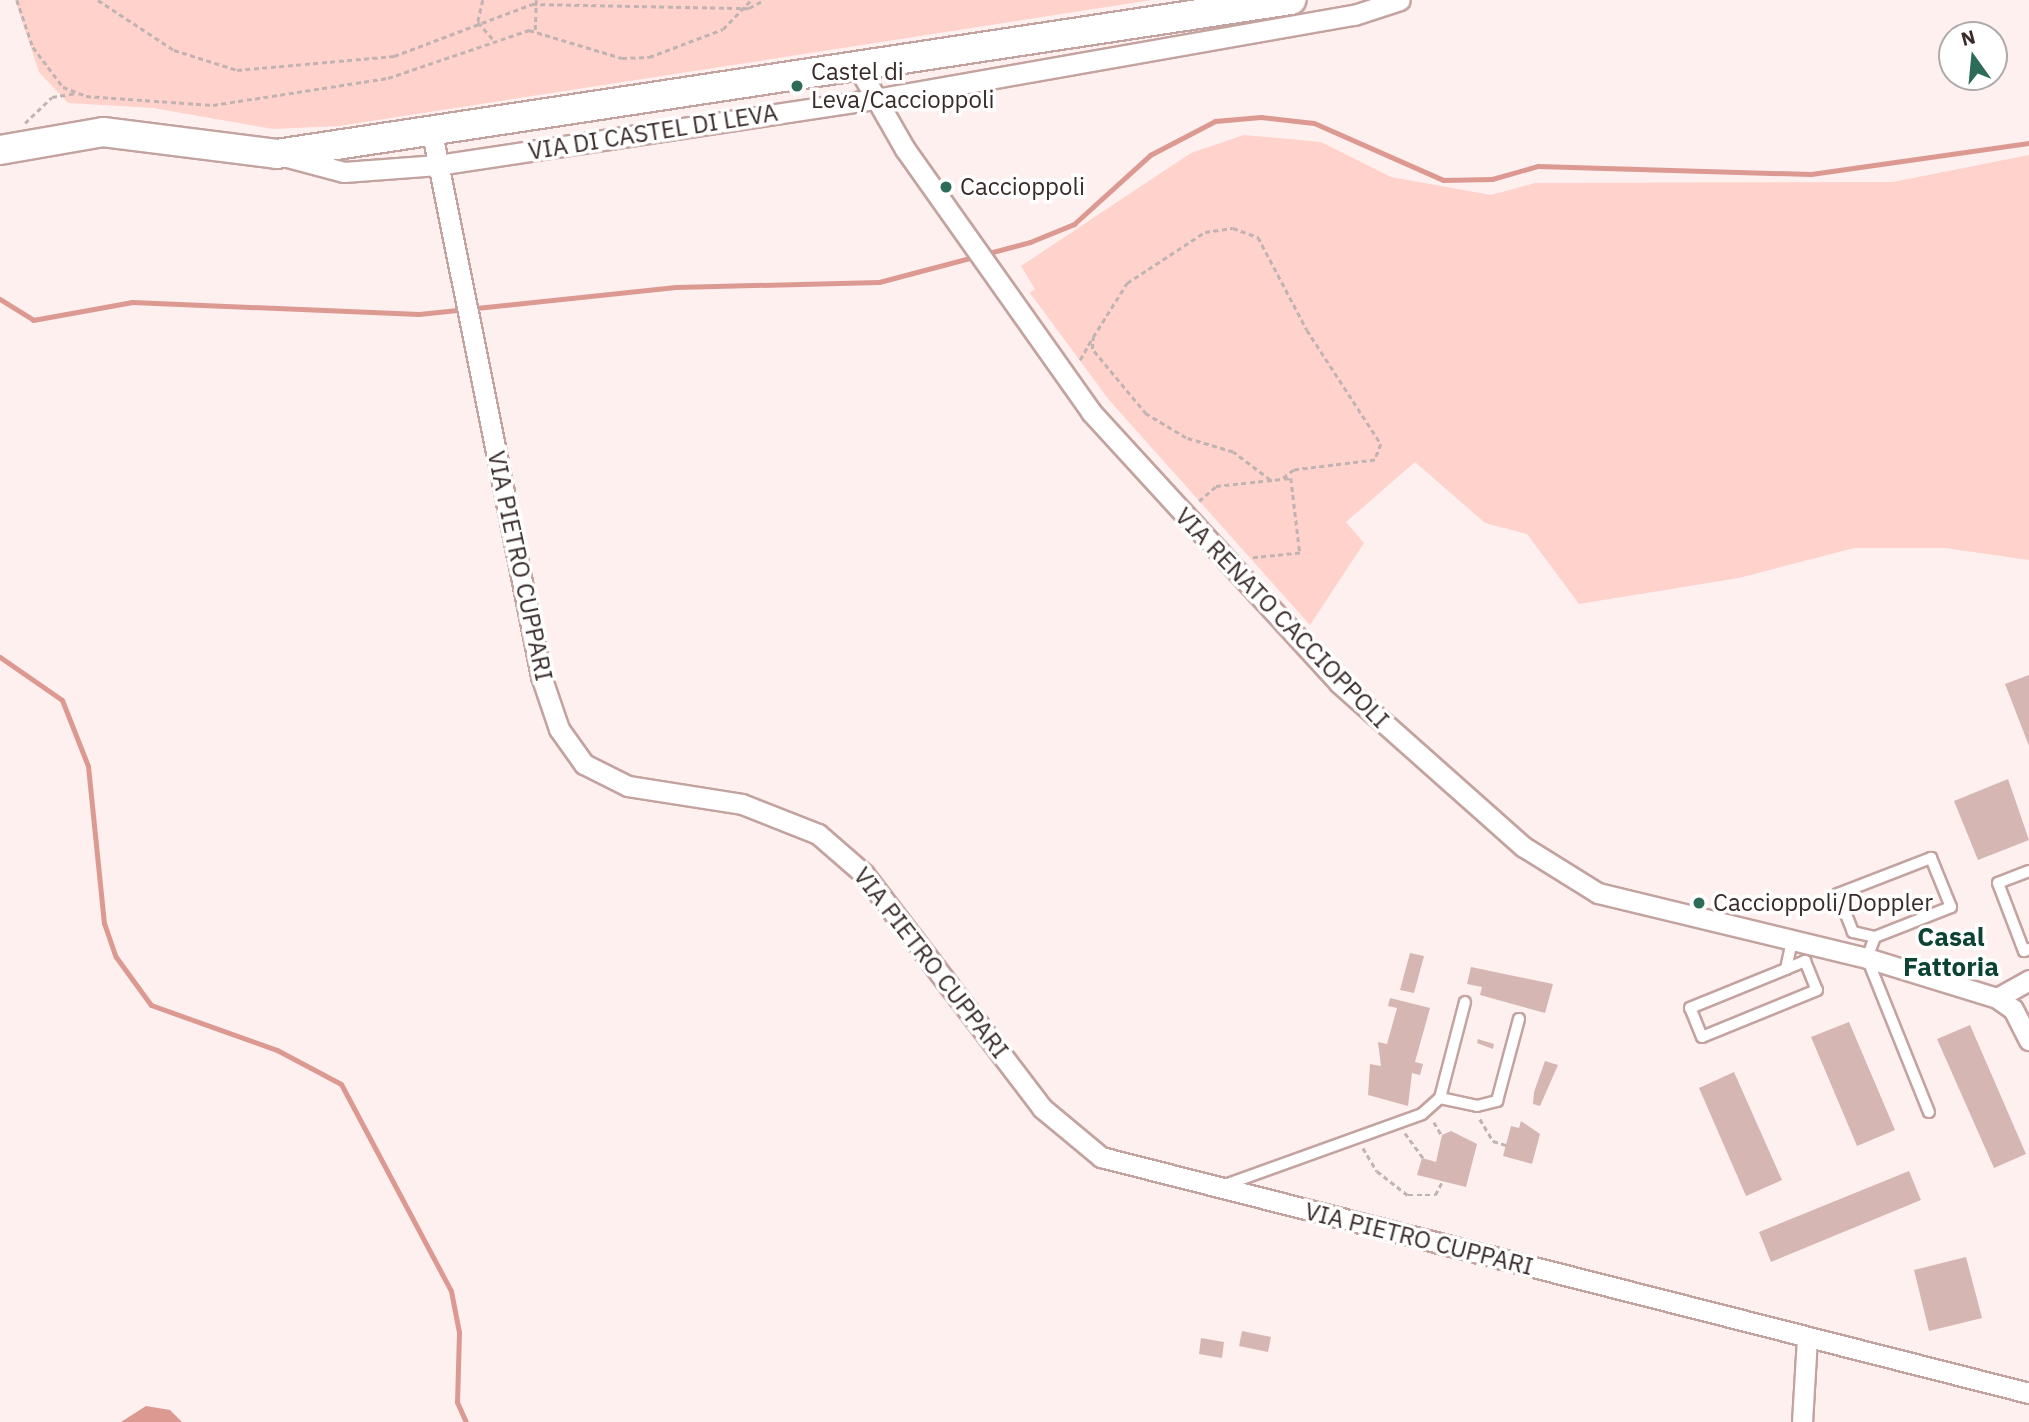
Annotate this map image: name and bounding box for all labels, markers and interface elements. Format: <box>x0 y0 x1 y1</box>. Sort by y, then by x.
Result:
north arrow <box>1938 21 2008 91</box>
text: N <box>1958 24 1978 51</box>
place label: Castel di Leva/Caccioppoli <box>811 58 994 114</box>
marker: Castel di Leva/Caccioppoli <box>789 78 805 94</box>
street label: VIA DI CASTEL DI LEVA <box>526 98 780 166</box>
place label: Caccioppoli <box>960 173 1085 201</box>
marker: Caccioppoli <box>938 179 954 195</box>
street label: VIA PIETRO CUPPARI <box>482 448 558 684</box>
street label: VIA RENATO CACCIOPPOLI <box>1169 502 1395 734</box>
street label: VIA PIETRO CUPPARI <box>847 862 1015 1064</box>
place label: Caccioppoli/Doppler <box>1713 889 1933 917</box>
marker: Caccioppoli/Doppler <box>1691 895 1707 911</box>
district label: Casal Fattoria <box>1903 921 1999 982</box>
street label: VIA PIETRO CUPPARI <box>1302 1197 1536 1281</box>

